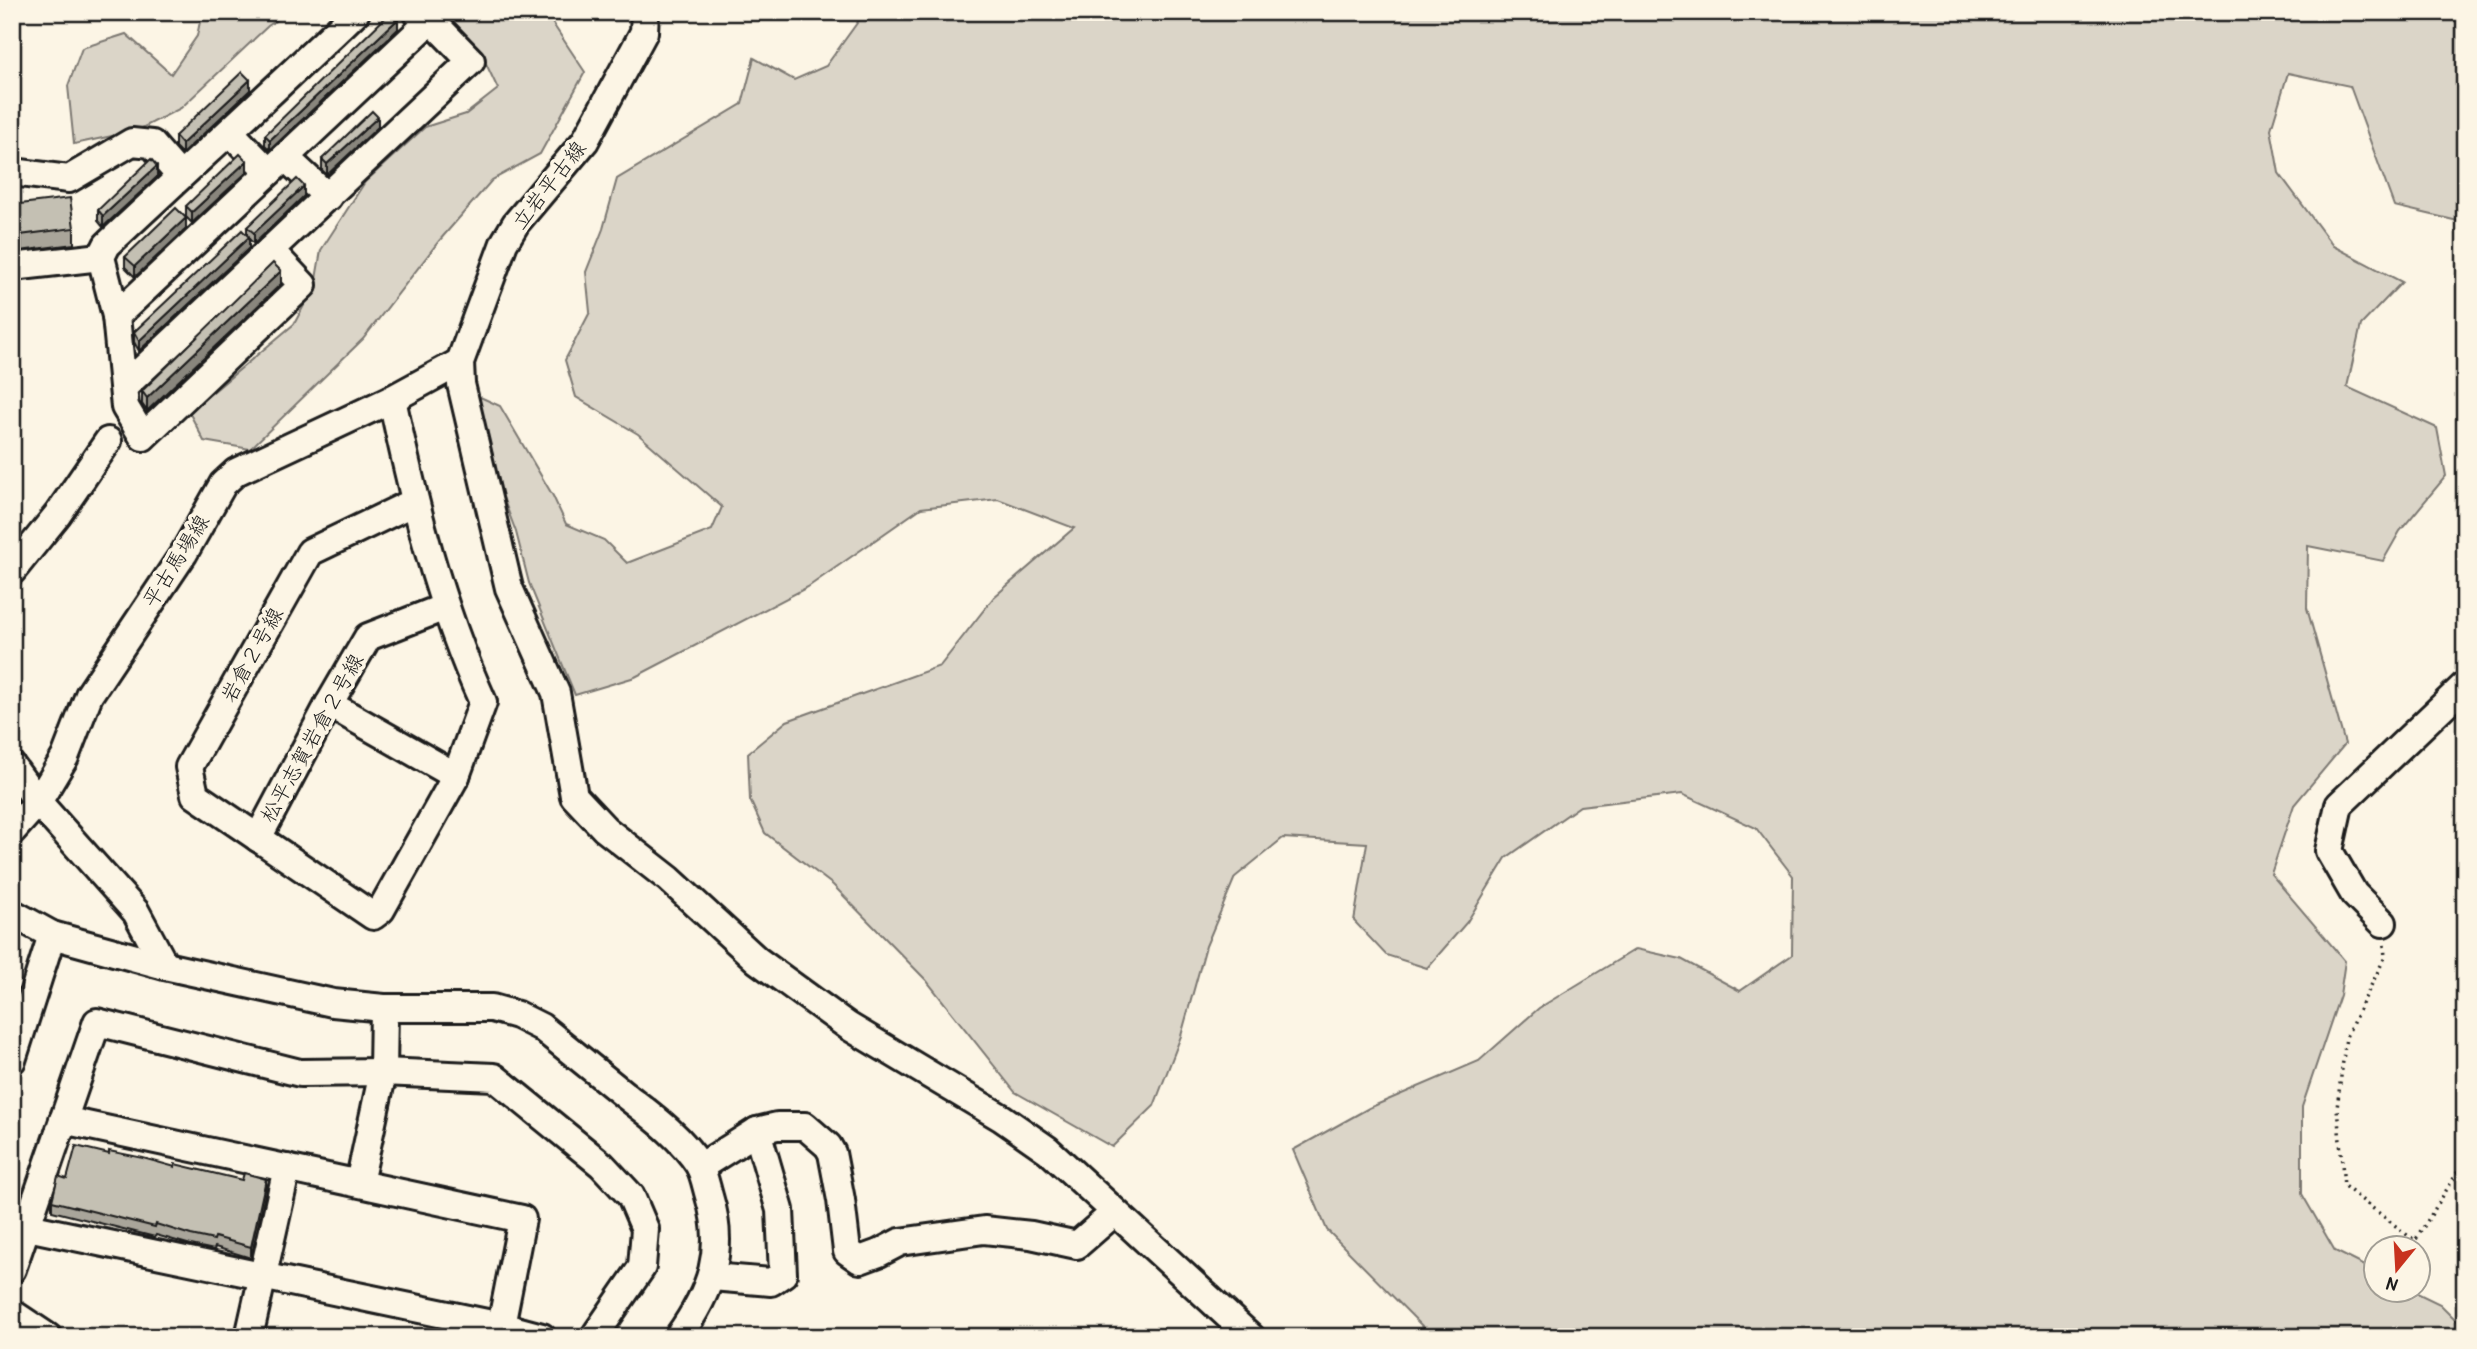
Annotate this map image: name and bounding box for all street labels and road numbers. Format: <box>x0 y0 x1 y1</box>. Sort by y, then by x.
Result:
street label: 立岩平古線 <box>505 134 592 235</box>
street label: 平古馬場線 <box>135 509 216 613</box>
street label: 岩倉２号線 <box>213 602 290 708</box>
street label: 松平志賀岩倉２号線 <box>253 648 370 827</box>

